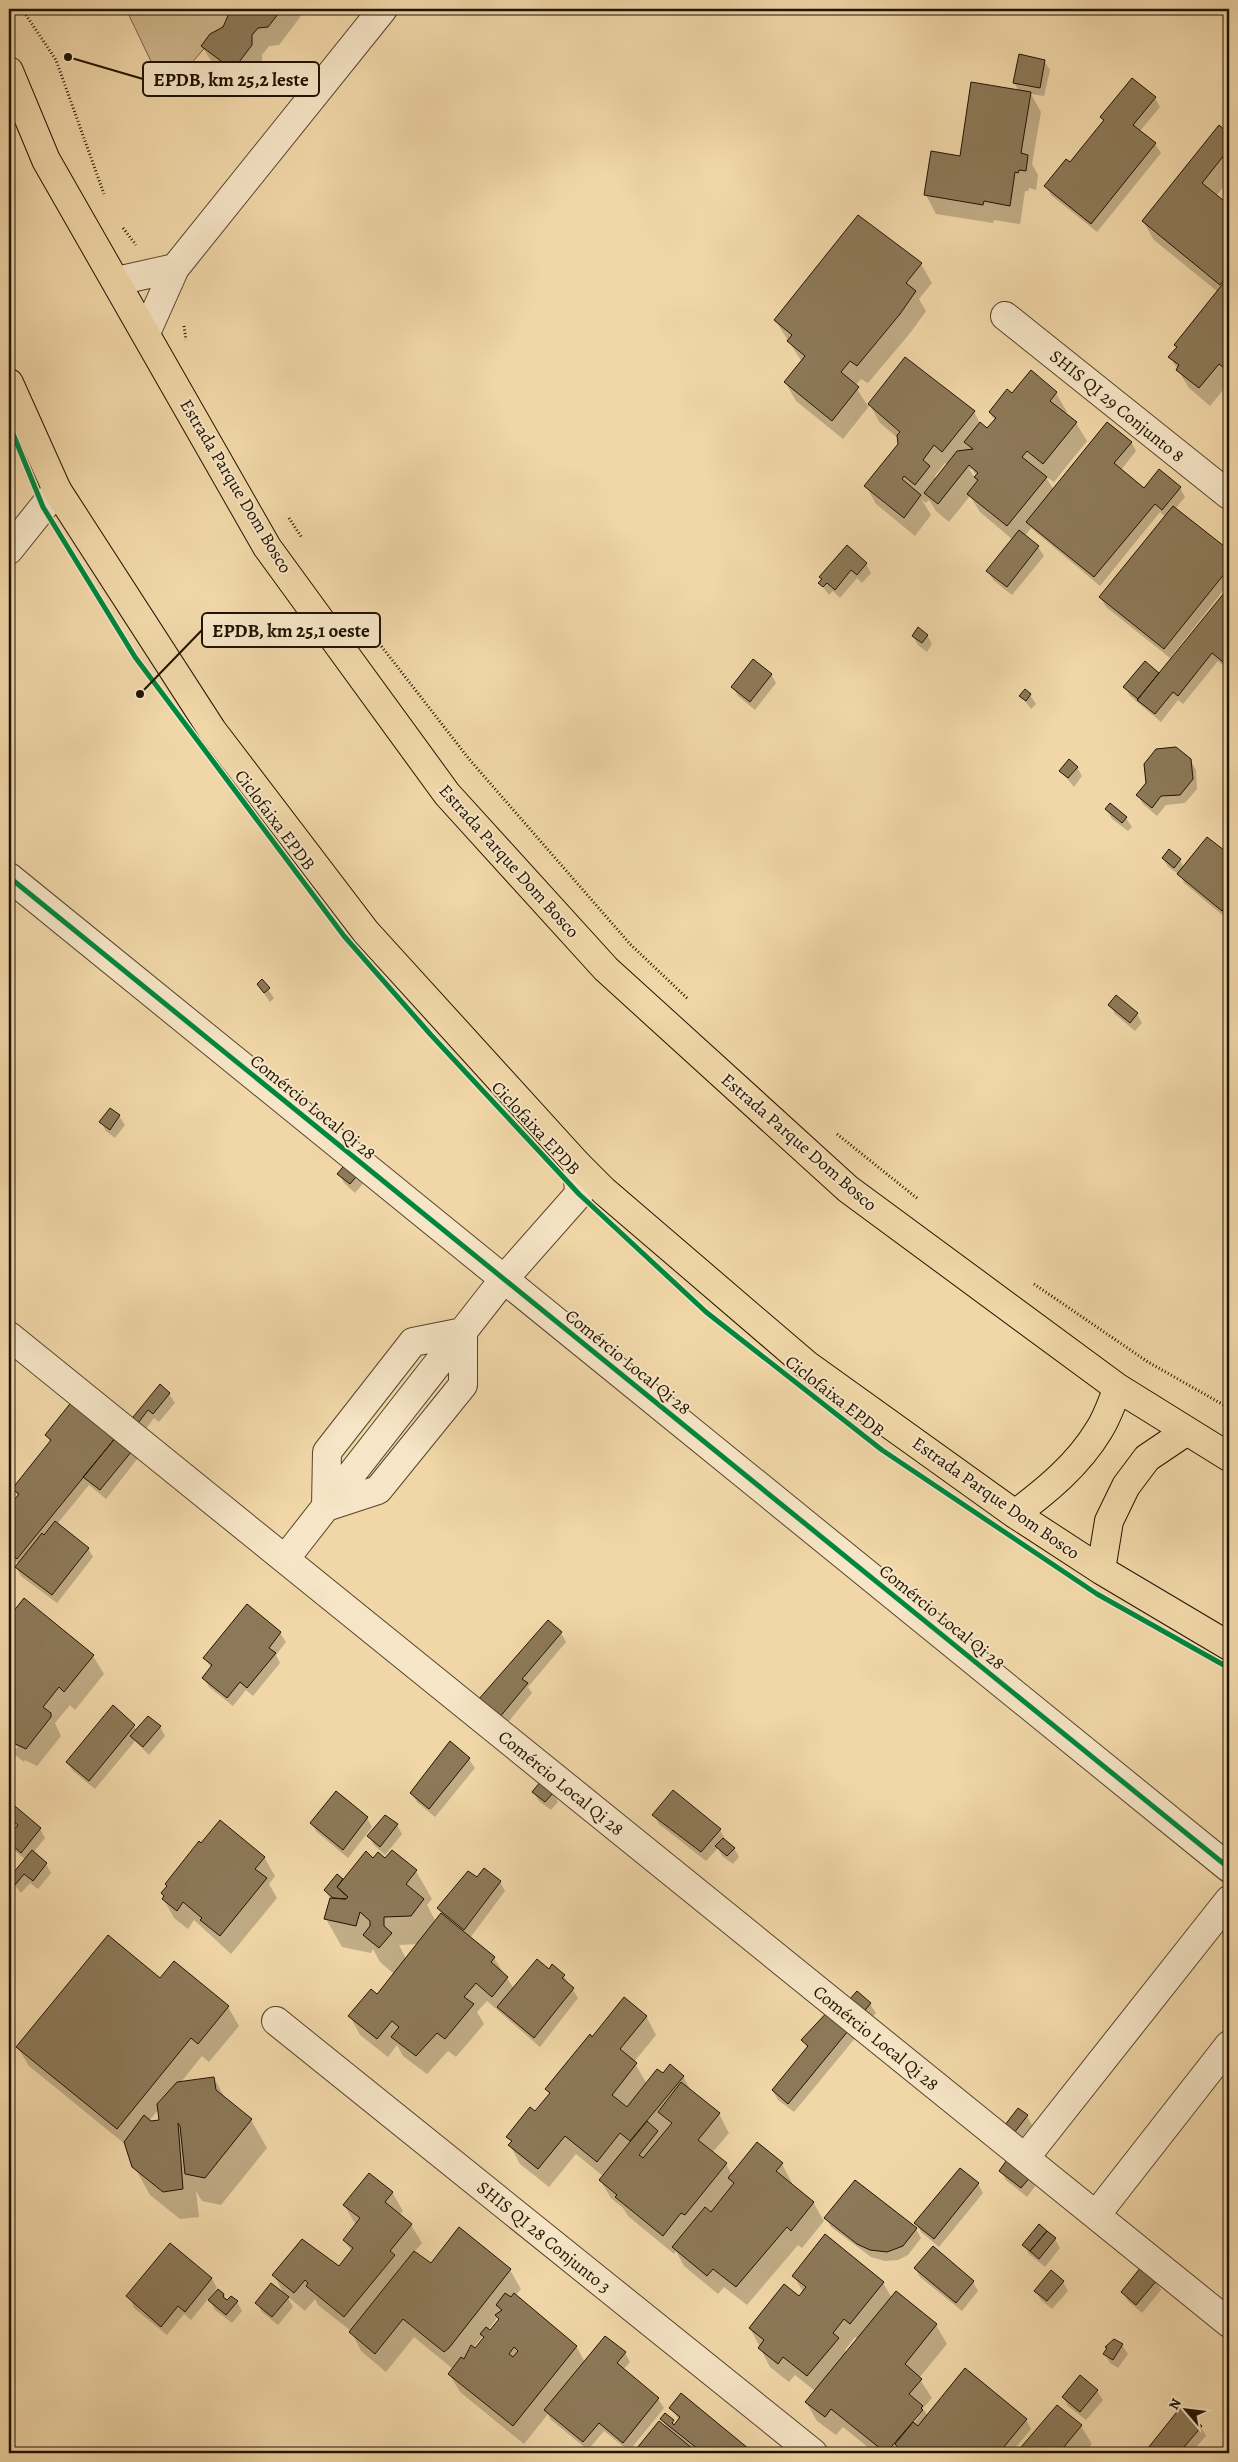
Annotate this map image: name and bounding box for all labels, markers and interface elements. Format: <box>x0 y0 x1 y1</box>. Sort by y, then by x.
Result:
callout: EPDB, km 25,2 leste <box>143 62 319 96</box>
text: EPDB, km 25,2 leste <box>153 67 309 93</box>
street label: SHIS QI 29 Conjunto 8 <box>1045 344 1189 468</box>
street label: Estrada Parque Dom Bosco <box>174 394 298 578</box>
callout: EPDB, km 25,1 oeste <box>202 613 380 647</box>
text: EPDB, km 25,1 oeste <box>212 618 370 644</box>
street label: Ciclofaixa EPDB <box>229 765 321 875</box>
street label: Estrada Parque Dom Bosco <box>433 779 585 943</box>
street label: Comércio Local Qi 28 <box>245 1049 381 1165</box>
street label: Estrada Parque Dom Bosco <box>716 1068 882 1216</box>
street label: Ciclofaixa EPDB <box>486 1076 586 1180</box>
street label: Comércio Local Qi 28 <box>560 1304 696 1420</box>
street label: Ciclofaixa EPDB <box>780 1350 890 1442</box>
street label: Estrada Parque Dom Bosco <box>908 1431 1084 1565</box>
street label: Comércio Local Qi 28 <box>874 1559 1010 1675</box>
street label: Comércio Local Qi 28 <box>493 1725 629 1841</box>
street label: Comércio Local Qi 28 <box>808 1980 944 2096</box>
street label: SHIS QI 28 Conjunto 3 <box>472 2175 616 2299</box>
north arrow <box>1160 2384 1210 2434</box>
text: N <box>1164 2395 1186 2413</box>

